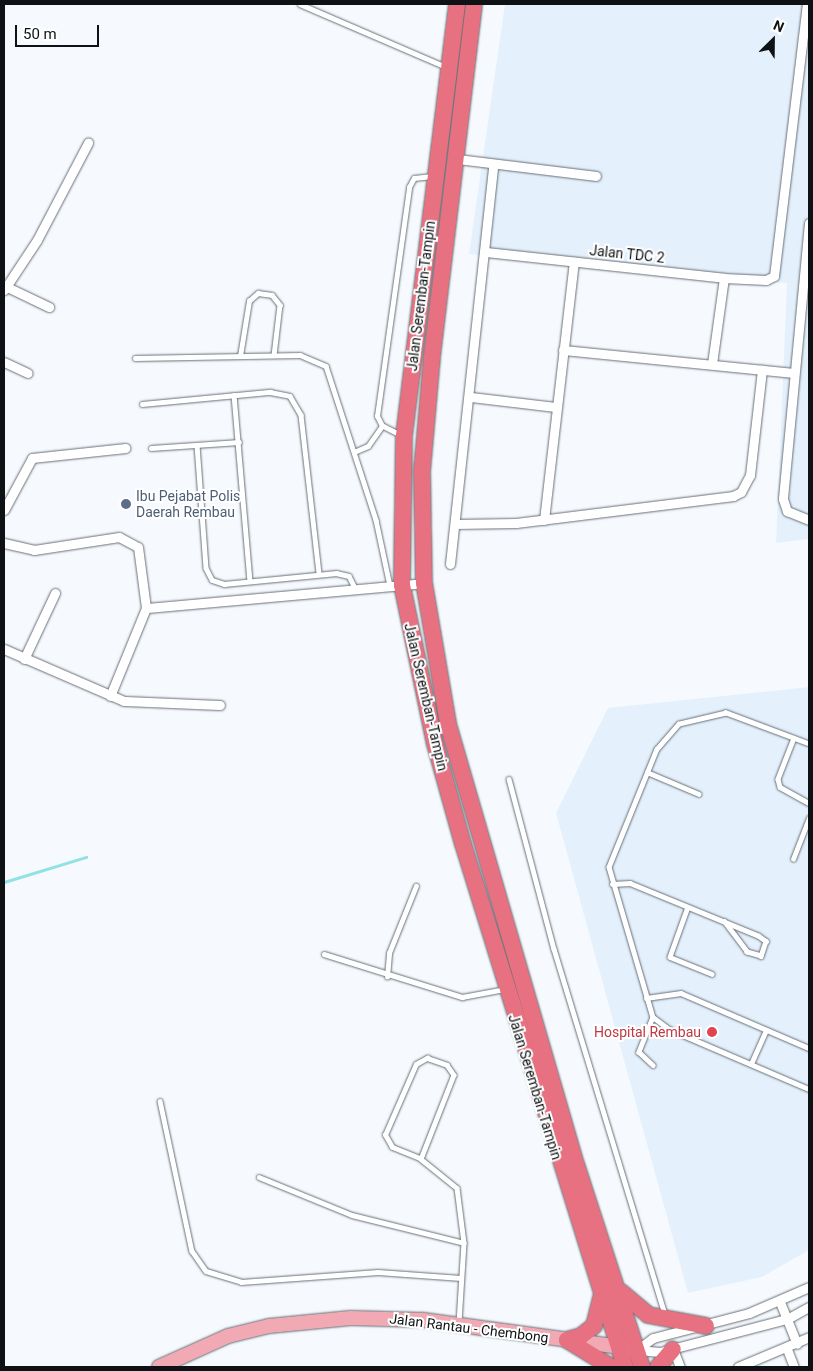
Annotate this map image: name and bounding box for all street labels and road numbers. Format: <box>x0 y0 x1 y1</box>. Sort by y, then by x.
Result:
street label: Jalan Seremban-Tampin <box>403 220 439 372</box>
street label: Jalan TDC 2 <box>589 242 665 266</box>
street label: Jalan Seremban-Tampin <box>401 621 451 773</box>
street label: Jalan Seremban-Tampin <box>505 1012 565 1162</box>
street label: Jalan Rantau - Chembong <box>388 1310 550 1346</box>

